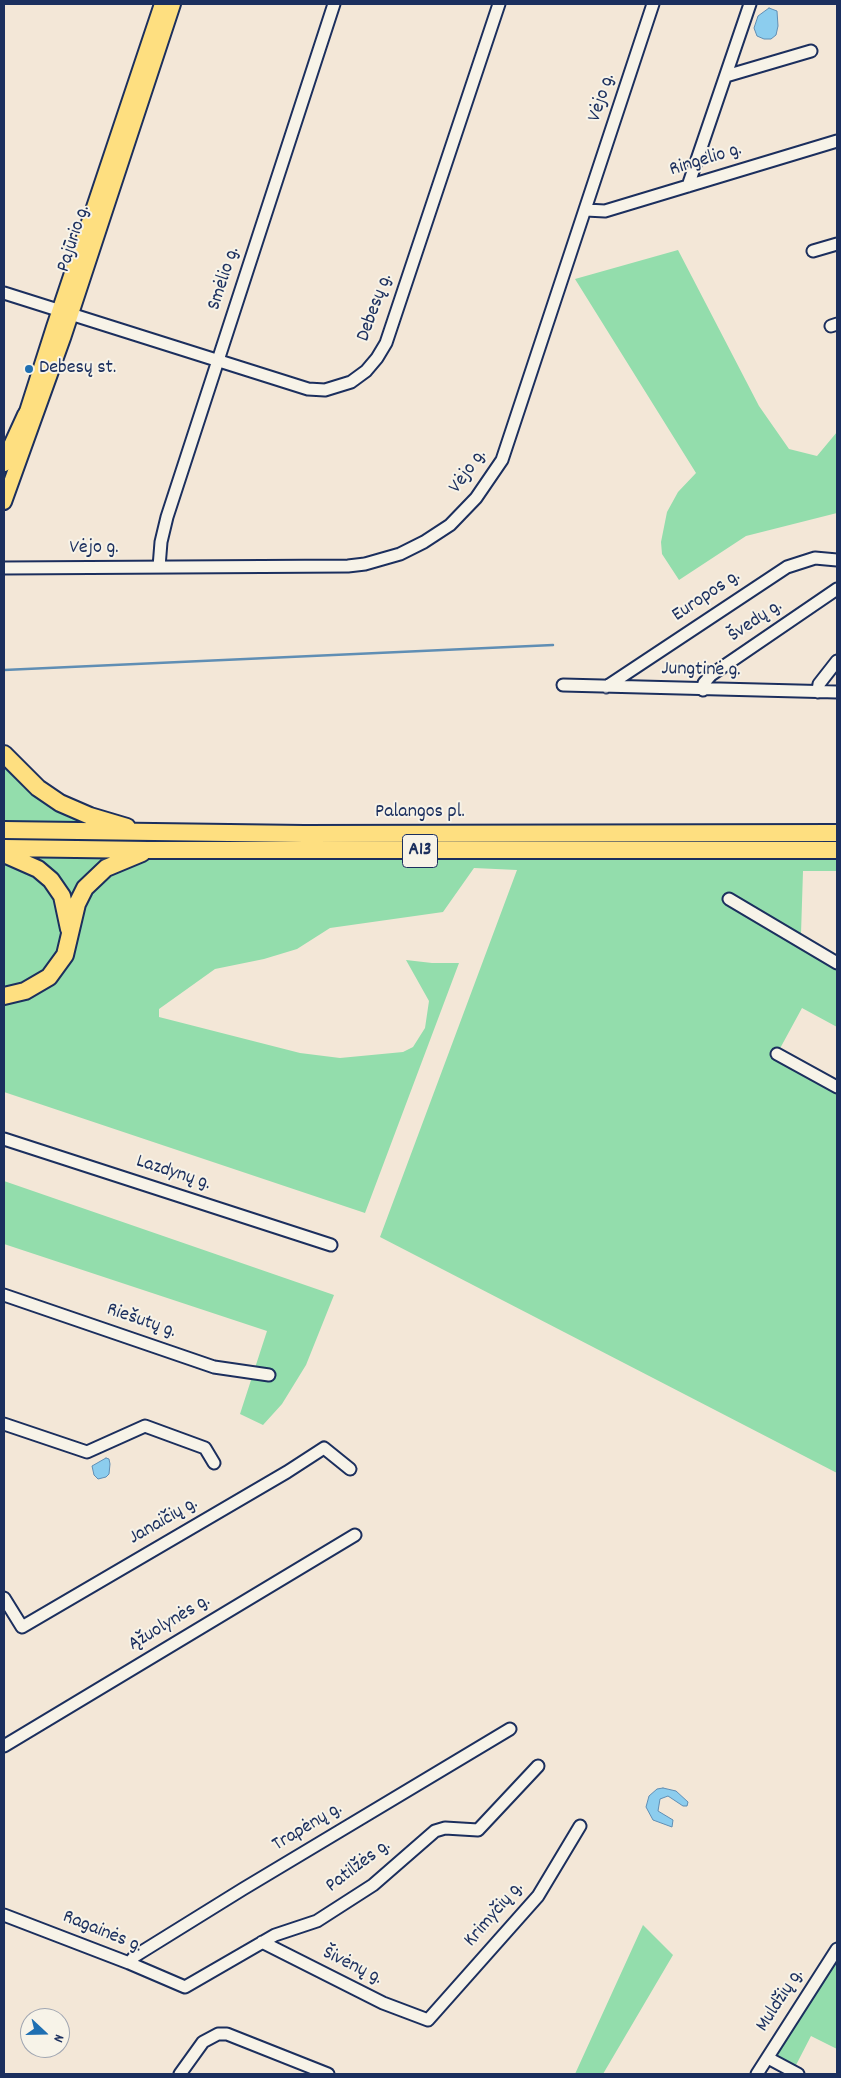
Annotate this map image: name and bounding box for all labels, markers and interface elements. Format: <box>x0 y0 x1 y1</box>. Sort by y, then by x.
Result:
street label: Vėjo g. <box>584 71 622 125</box>
street label: Ringelio g. <box>667 139 745 183</box>
street label: Pajūrio g. <box>53 202 97 276</box>
street label: Smėlio g. <box>204 244 246 314</box>
street label: Debesų g. <box>353 271 399 345</box>
place label: Debesų st. <box>39 357 116 381</box>
marker: Debesų st. <box>23 363 35 375</box>
street label: Vėjo g. <box>445 445 493 499</box>
street label: Vėjo g. <box>69 537 119 561</box>
street label: Europos g. <box>668 565 746 629</box>
street label: Švedų g. <box>724 595 788 649</box>
street label: Jungtinė g. <box>661 658 741 684</box>
street label: Palangos pl. <box>375 801 465 825</box>
road number: A13 <box>402 834 438 868</box>
street label: Lazdynų g. <box>133 1151 213 1197</box>
street label: Riešutų g. <box>103 1299 179 1345</box>
street label: Janaičių g. <box>125 1493 203 1551</box>
street label: Ąžuolynės g. <box>125 1590 215 1658</box>
street label: Trapėnų g. <box>269 1798 347 1858</box>
street label: Patilžės g. <box>322 1835 396 1899</box>
street label: Krimyčių g. <box>460 1877 530 1953</box>
street label: Ragainės g. <box>59 1906 145 1960</box>
street label: Šivėnų g. <box>318 1942 386 1992</box>
street label: Muldžių g. <box>752 1965 810 2037</box>
north arrow <box>20 2008 70 2058</box>
text: N <box>47 2031 69 2045</box>

